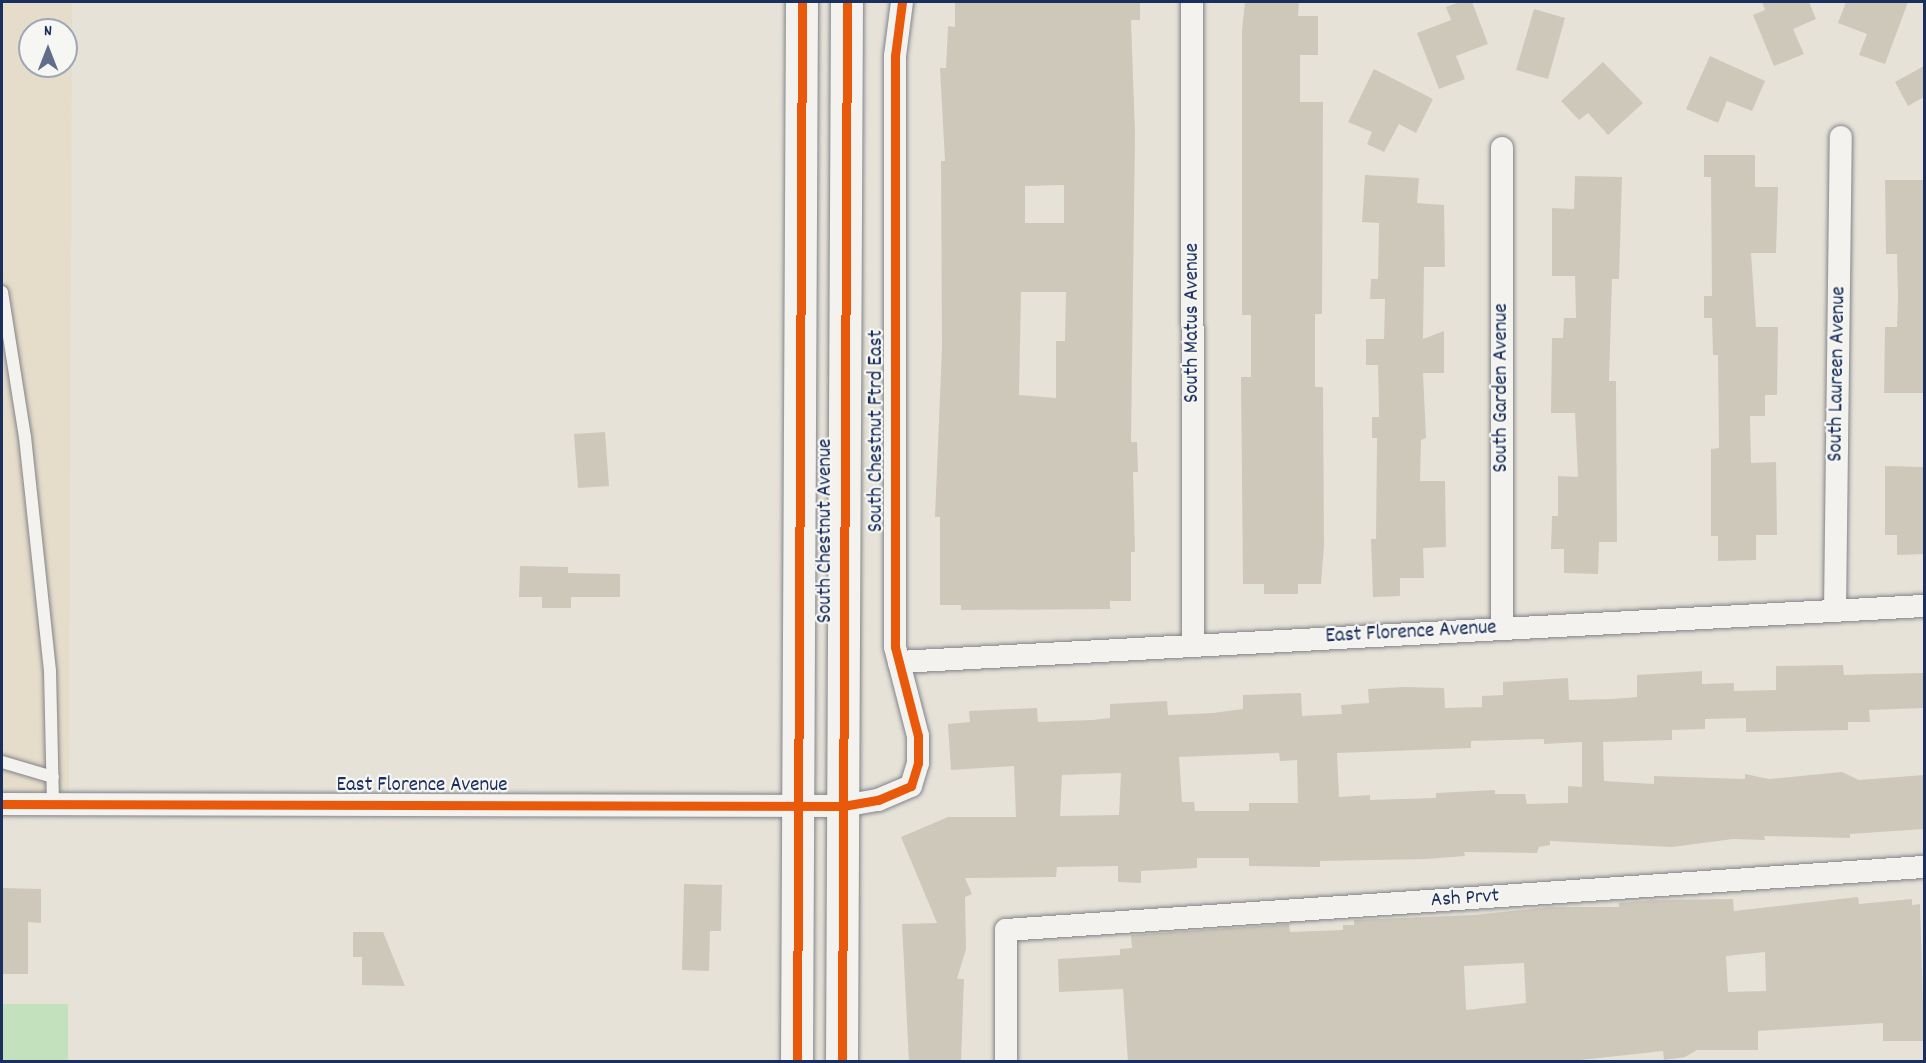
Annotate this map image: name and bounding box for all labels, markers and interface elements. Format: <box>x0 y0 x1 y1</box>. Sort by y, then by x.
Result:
north arrow <box>18 18 78 78</box>
text: N <box>44 20 52 43</box>
street label: South Matus Avenue <box>1180 243 1206 403</box>
street label: South Laureen Avenue <box>1824 286 1852 462</box>
street label: South Garden Avenue <box>1489 303 1515 473</box>
street label: South Chestnut Ftrd East <box>864 330 890 532</box>
street label: South Chestnut Avenue <box>813 439 839 623</box>
street label: East Florence Avenue <box>1325 616 1497 650</box>
street label: East Florence Avenue <box>336 773 508 799</box>
street label: Ash Prvt <box>1430 884 1500 914</box>

